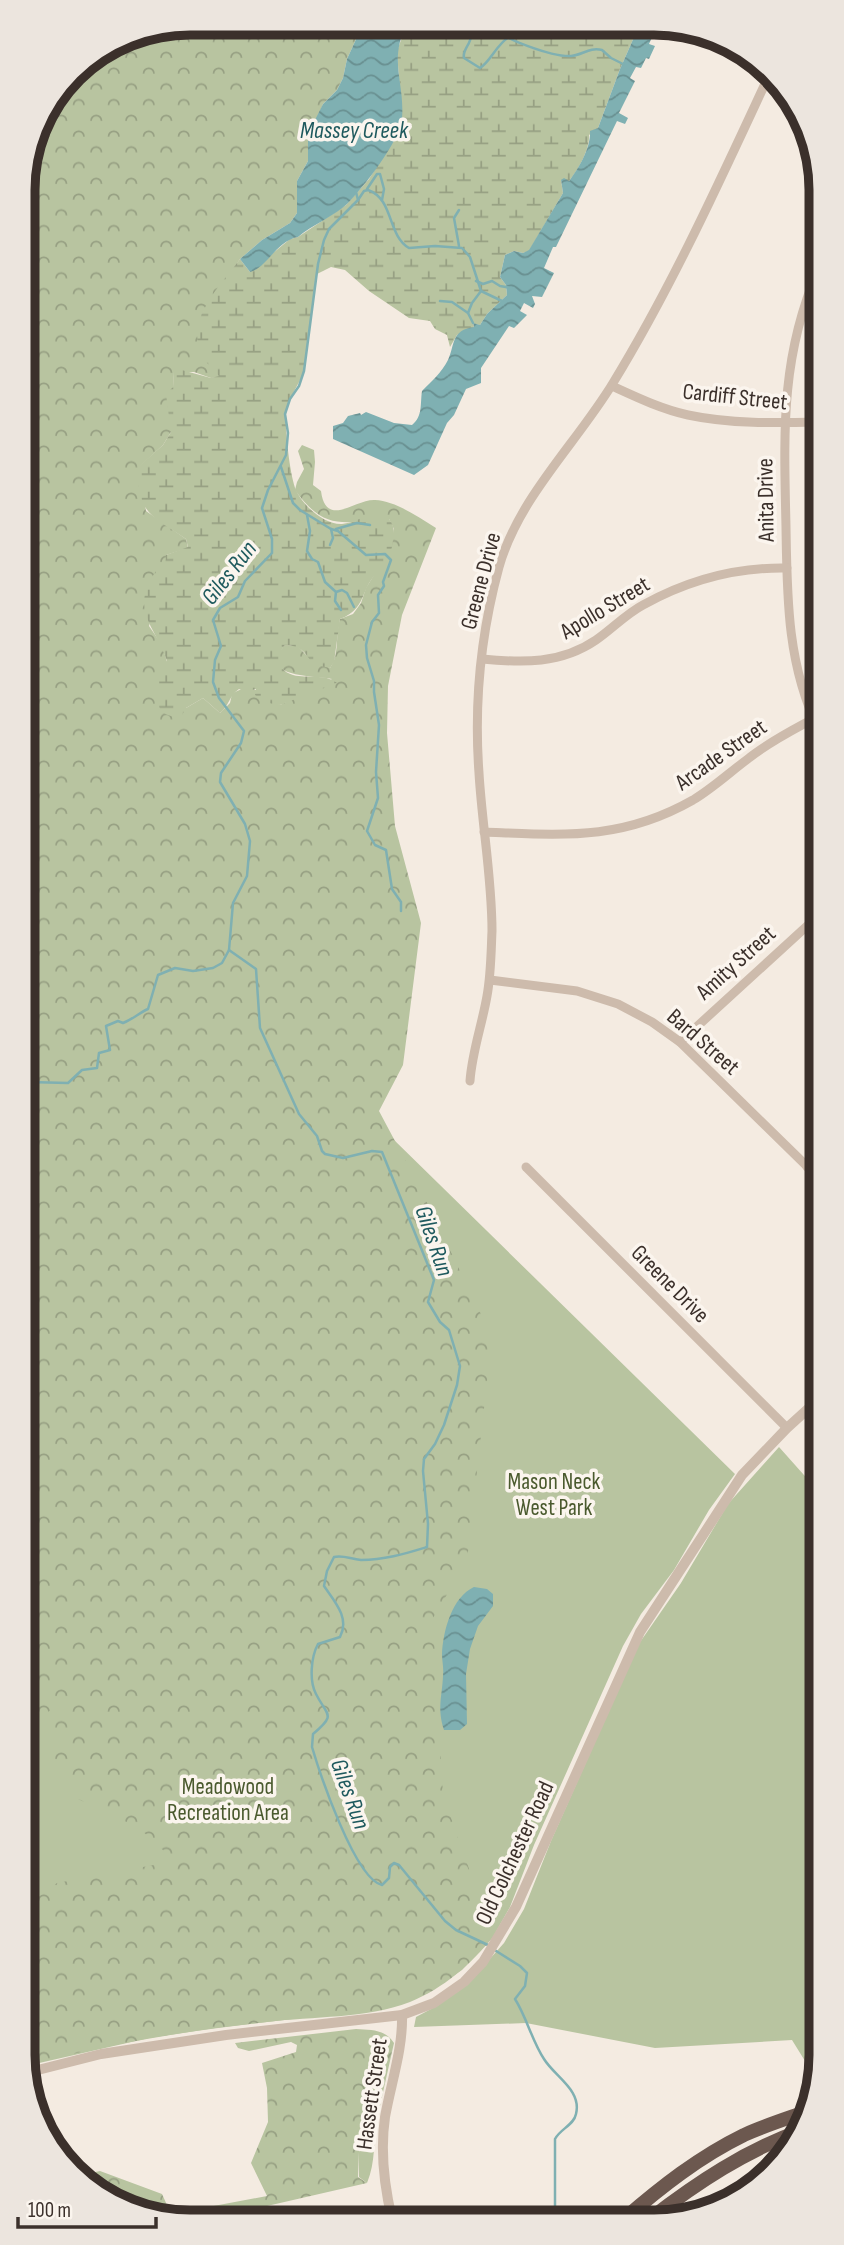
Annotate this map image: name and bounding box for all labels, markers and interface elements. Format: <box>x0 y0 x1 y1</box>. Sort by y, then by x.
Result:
water label: Massey Creek <box>300 116 409 145</box>
street label: Cardiff Street <box>681 378 789 416</box>
street label: Anita Drive <box>751 458 781 543</box>
street label: Greene Drive <box>455 529 507 633</box>
water label: Giles Run <box>195 535 263 611</box>
street label: Apollo Street <box>554 570 655 646</box>
street label: Arcade Street <box>669 713 772 797</box>
street label: Amity Street <box>690 920 782 1007</box>
street label: Bard Street <box>661 1003 745 1081</box>
water label: Giles Run <box>408 1202 460 1280</box>
street label: Greene Drive <box>625 1239 715 1329</box>
park label: Mason Neck West Park <box>508 1468 601 1522</box>
water label: Giles Run <box>324 1755 376 1833</box>
park label: Meadowood Recreation Area <box>167 1773 289 1827</box>
street label: Old Colchester Road <box>470 1777 560 1929</box>
street label: Hassett Street <box>350 2037 394 2151</box>
scale bar <box>18 2186 156 2230</box>
text: 100 m <box>28 2198 71 2223</box>

